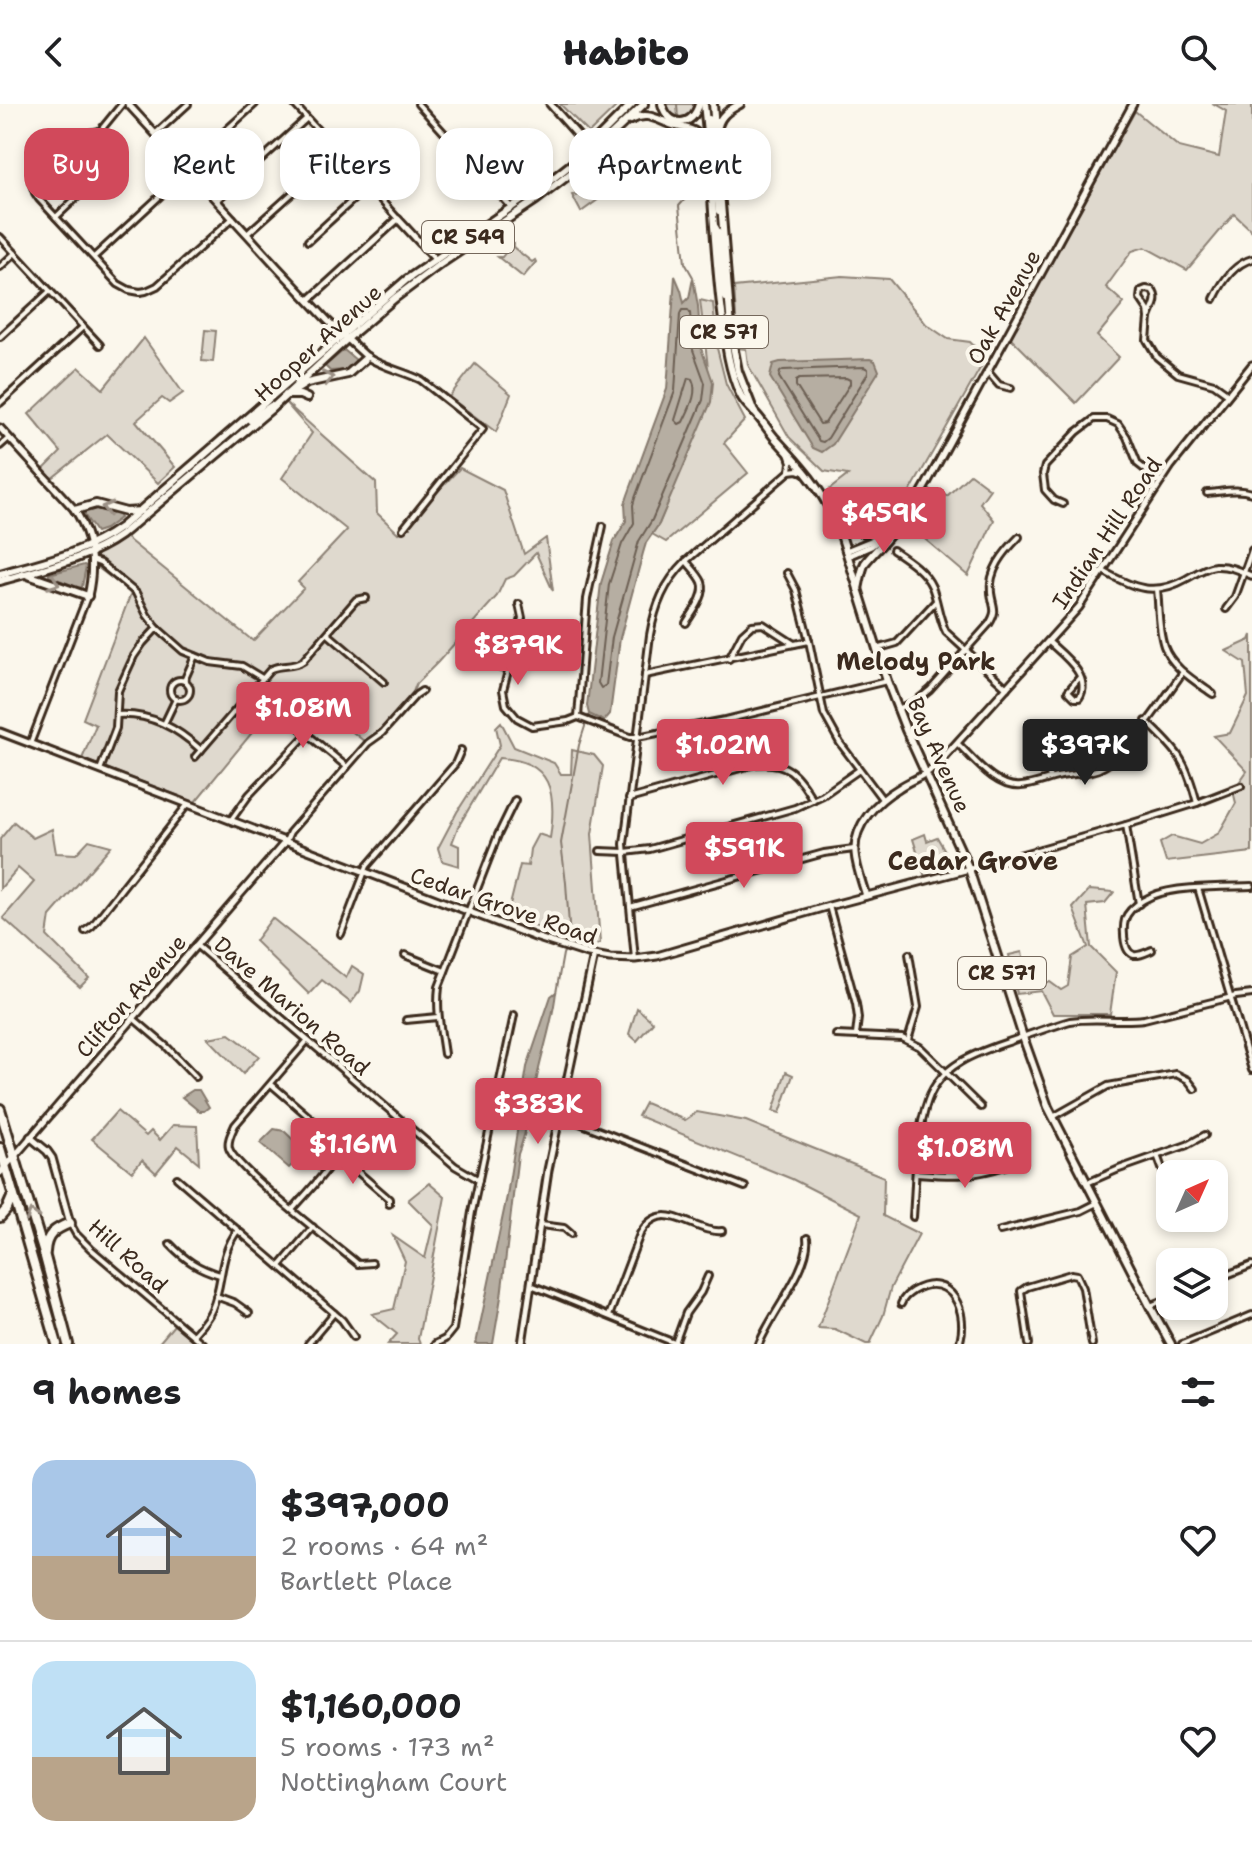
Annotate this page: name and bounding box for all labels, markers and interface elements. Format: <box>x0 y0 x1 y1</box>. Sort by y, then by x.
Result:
text: Habito <box>562 28 690 77</box>
icon: back <box>32 30 76 74</box>
icon: search <box>1176 30 1220 74</box>
chip: Buy <box>24 128 129 200</box>
chip: Rent <box>145 128 264 200</box>
chip: Filters <box>280 128 420 200</box>
chip: New <box>436 128 553 200</box>
chip: Apartment <box>569 128 771 200</box>
road number: CR 549 <box>422 221 514 253</box>
street label: Oak Avenue <box>961 244 1047 370</box>
street label: Hooper Avenue <box>248 278 388 408</box>
road number: CR 571 <box>680 316 768 348</box>
one-way arrow <box>322 371 335 388</box>
street label: Indian Hill Road <box>1045 451 1169 615</box>
pin: $459K <box>828 487 940 555</box>
text: $459K <box>841 495 927 530</box>
one-way arrow <box>101 500 115 517</box>
one-way arrow <box>46 574 60 590</box>
pin: $879K <box>462 619 574 687</box>
text: $879K <box>473 627 563 662</box>
district label: Melody Park <box>836 646 996 678</box>
pin: $1.08M <box>238 682 368 750</box>
text: $1.08M <box>254 690 352 725</box>
street label: Bay Avenue <box>901 693 977 817</box>
pin: $1.02M <box>658 719 788 787</box>
pin: $397K <box>1029 719 1141 787</box>
text: $1.02M <box>675 727 771 762</box>
text: $397K <box>1041 727 1129 762</box>
pin: $591K <box>688 822 800 890</box>
text: $591K <box>704 830 784 865</box>
district label: Cedar Grove <box>888 843 1058 878</box>
street label: Cedar Grove Road <box>407 860 601 952</box>
street label: Clifton Avenue <box>69 928 193 1064</box>
street label: Dave Marion Road <box>208 930 376 1082</box>
road number: CR 571 <box>958 957 1046 989</box>
pin: $383K <box>482 1078 594 1146</box>
text: $383K <box>493 1086 583 1121</box>
pin: $1.16M <box>288 1118 418 1186</box>
pin: $1.08M <box>900 1122 1030 1190</box>
text: $1.16M <box>309 1126 397 1161</box>
text: $1.08M <box>916 1130 1014 1165</box>
north arrow <box>1156 1160 1228 1232</box>
map controls <box>1156 1160 1228 1320</box>
one-way arrow <box>25 1209 41 1222</box>
street label: Hill Road <box>82 1212 174 1300</box>
button: layers <box>1156 1248 1228 1320</box>
text: 9 homes <box>32 1369 181 1415</box>
icon: filters <box>1176 1370 1220 1414</box>
text: $397,000 <box>280 1482 450 1528</box>
icon: home <box>96 1492 192 1588</box>
icon: heart <box>1176 1518 1220 1562</box>
text: 2 rooms · 64 m² <box>280 1528 488 1563</box>
text: Bartlett Place <box>280 1563 453 1598</box>
text: $1,160,000 <box>280 1683 462 1729</box>
icon: home <box>96 1693 192 1789</box>
icon: heart <box>1176 1719 1220 1763</box>
text: 5 rooms · 173 m² <box>280 1729 495 1764</box>
text: Nottingham Court <box>280 1764 507 1799</box>

